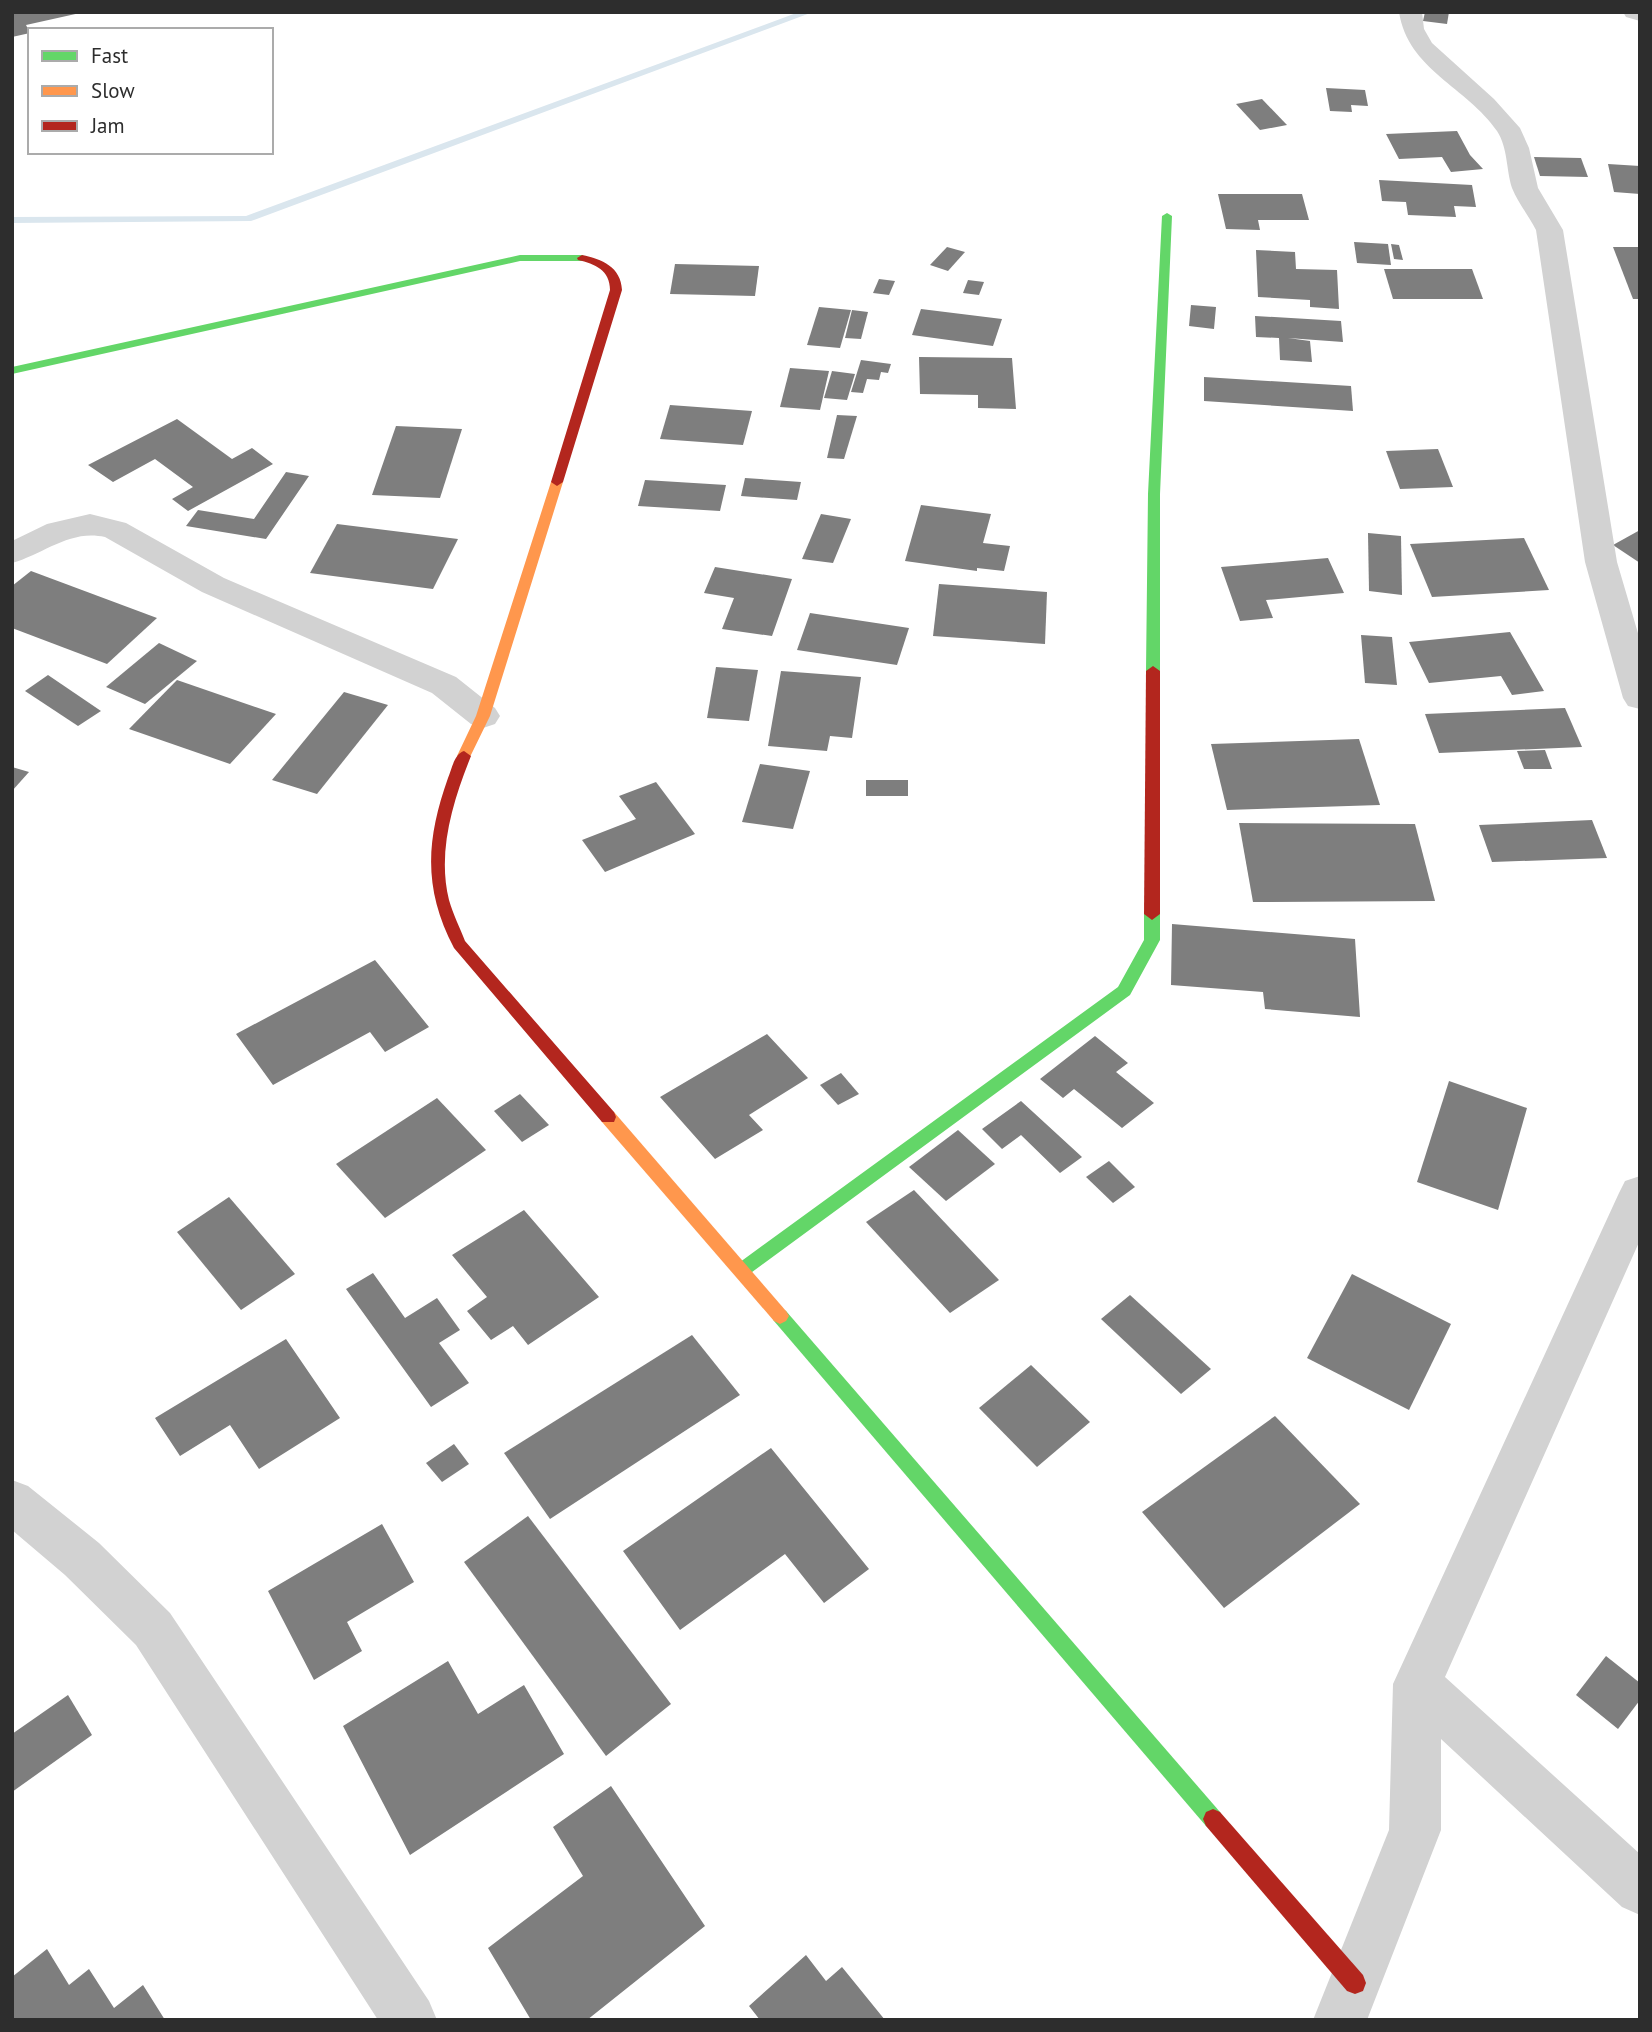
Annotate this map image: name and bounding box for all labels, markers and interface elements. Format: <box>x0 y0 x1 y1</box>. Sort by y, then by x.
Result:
legend <box>28 28 273 154</box>
text: Fast <box>91 42 128 69</box>
text: Slow <box>91 77 135 104</box>
text: Jam <box>90 112 125 139</box>

